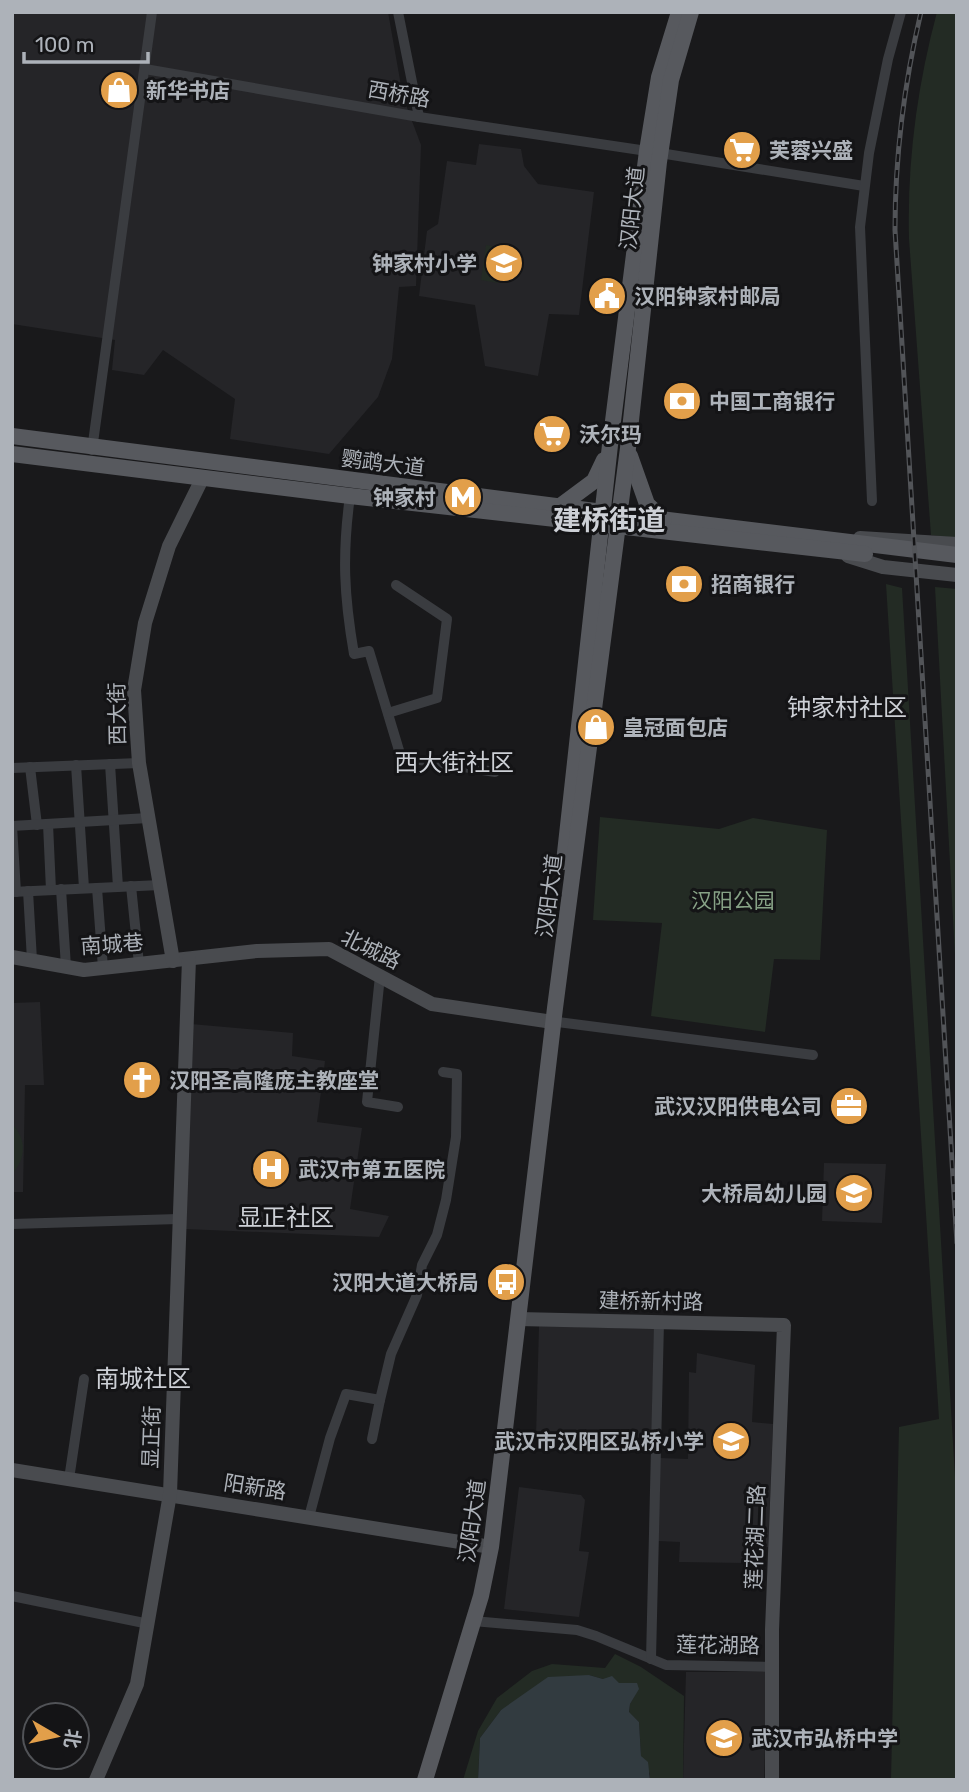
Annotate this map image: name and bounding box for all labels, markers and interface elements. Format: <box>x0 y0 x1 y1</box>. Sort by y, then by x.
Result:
scale bar <box>24 21 149 65</box>
text: 100 m <box>35 32 94 57</box>
shop icon: 新华书店 <box>98 69 140 111</box>
street label: 西桥路 <box>366 76 432 112</box>
place label: 新华书店 <box>146 78 230 103</box>
supermarket icon: 芙蓉兴盛 <box>721 129 763 171</box>
place label: 芙蓉兴盛 <box>769 138 853 163</box>
street label: 汉阳大道 <box>615 165 649 251</box>
school or university icon: 钟家村小学 <box>483 242 525 284</box>
place label: 钟家村小学 <box>372 251 477 276</box>
public building icon: 汉阳钟家村邮局 <box>586 275 628 317</box>
place label: 汉阳钟家村邮局 <box>634 284 781 309</box>
bank icon: 中国工商银行 <box>661 380 703 422</box>
place label: 中国工商银行 <box>709 389 835 414</box>
supermarket icon: 沃尔玛 <box>531 413 573 455</box>
place label: 沃尔玛 <box>579 422 642 447</box>
street label: 鹦鹉大道 <box>340 445 426 481</box>
metro station icon: 钟家村 <box>442 476 484 518</box>
place label: 钟家村 <box>373 485 436 510</box>
district label: 建桥街道 <box>553 504 665 537</box>
bank icon: 招商银行 <box>663 563 705 605</box>
place label: 招商银行 <box>711 572 795 597</box>
street label: 西大街 <box>104 682 130 746</box>
district label: 钟家村社区 <box>787 694 907 722</box>
shop icon: 皇冠面包店 <box>575 706 617 748</box>
place label: 皇冠面包店 <box>623 715 728 740</box>
district label: 西大街社区 <box>394 749 514 777</box>
street label: 汉阳大道 <box>531 853 567 939</box>
park label: 汉阳公园 <box>691 888 775 913</box>
street label: 北城路 <box>337 924 405 974</box>
street label: 南城巷 <box>80 929 144 959</box>
church icon: 汉阳圣高隆庞主教座堂 <box>121 1059 163 1101</box>
place label: 汉阳圣高隆庞主教座堂 <box>169 1068 379 1093</box>
office icon: 武汉汉阳供电公司 <box>828 1085 870 1127</box>
place label: 武汉汉阳供电公司 <box>654 1094 822 1119</box>
hospital icon: 武汉市第五医院 <box>250 1148 292 1190</box>
place label: 武汉市第五医院 <box>298 1157 445 1182</box>
school or university icon: 大桥局幼儿园 <box>833 1172 875 1214</box>
place label: 大桥局幼儿园 <box>701 1181 827 1206</box>
district label: 显正社区 <box>238 1204 334 1232</box>
bus stop icon: 汉阳大道大桥局 <box>485 1261 527 1303</box>
place label: 汉阳大道大桥局 <box>332 1270 479 1295</box>
street label: 建桥新村路 <box>598 1288 704 1314</box>
district label: 南城社区 <box>95 1365 191 1393</box>
street label: 显正街 <box>137 1405 165 1469</box>
school or university icon: 武汉市汉阳区弘桥小学 <box>710 1420 752 1462</box>
place label: 武汉市汉阳区弘桥小学 <box>494 1429 704 1454</box>
street label: 阳新路 <box>222 1470 288 1504</box>
street label: 汉阳大道 <box>454 1478 490 1564</box>
street label: 莲花湖二路 <box>741 1484 769 1590</box>
street label: 莲花湖路 <box>676 1632 760 1658</box>
north arrow <box>21 1701 91 1771</box>
school or university icon: 武汉市弘桥中学 <box>703 1717 745 1759</box>
place label: 武汉市弘桥中学 <box>751 1726 898 1751</box>
text: 北 <box>59 1727 85 1750</box>

